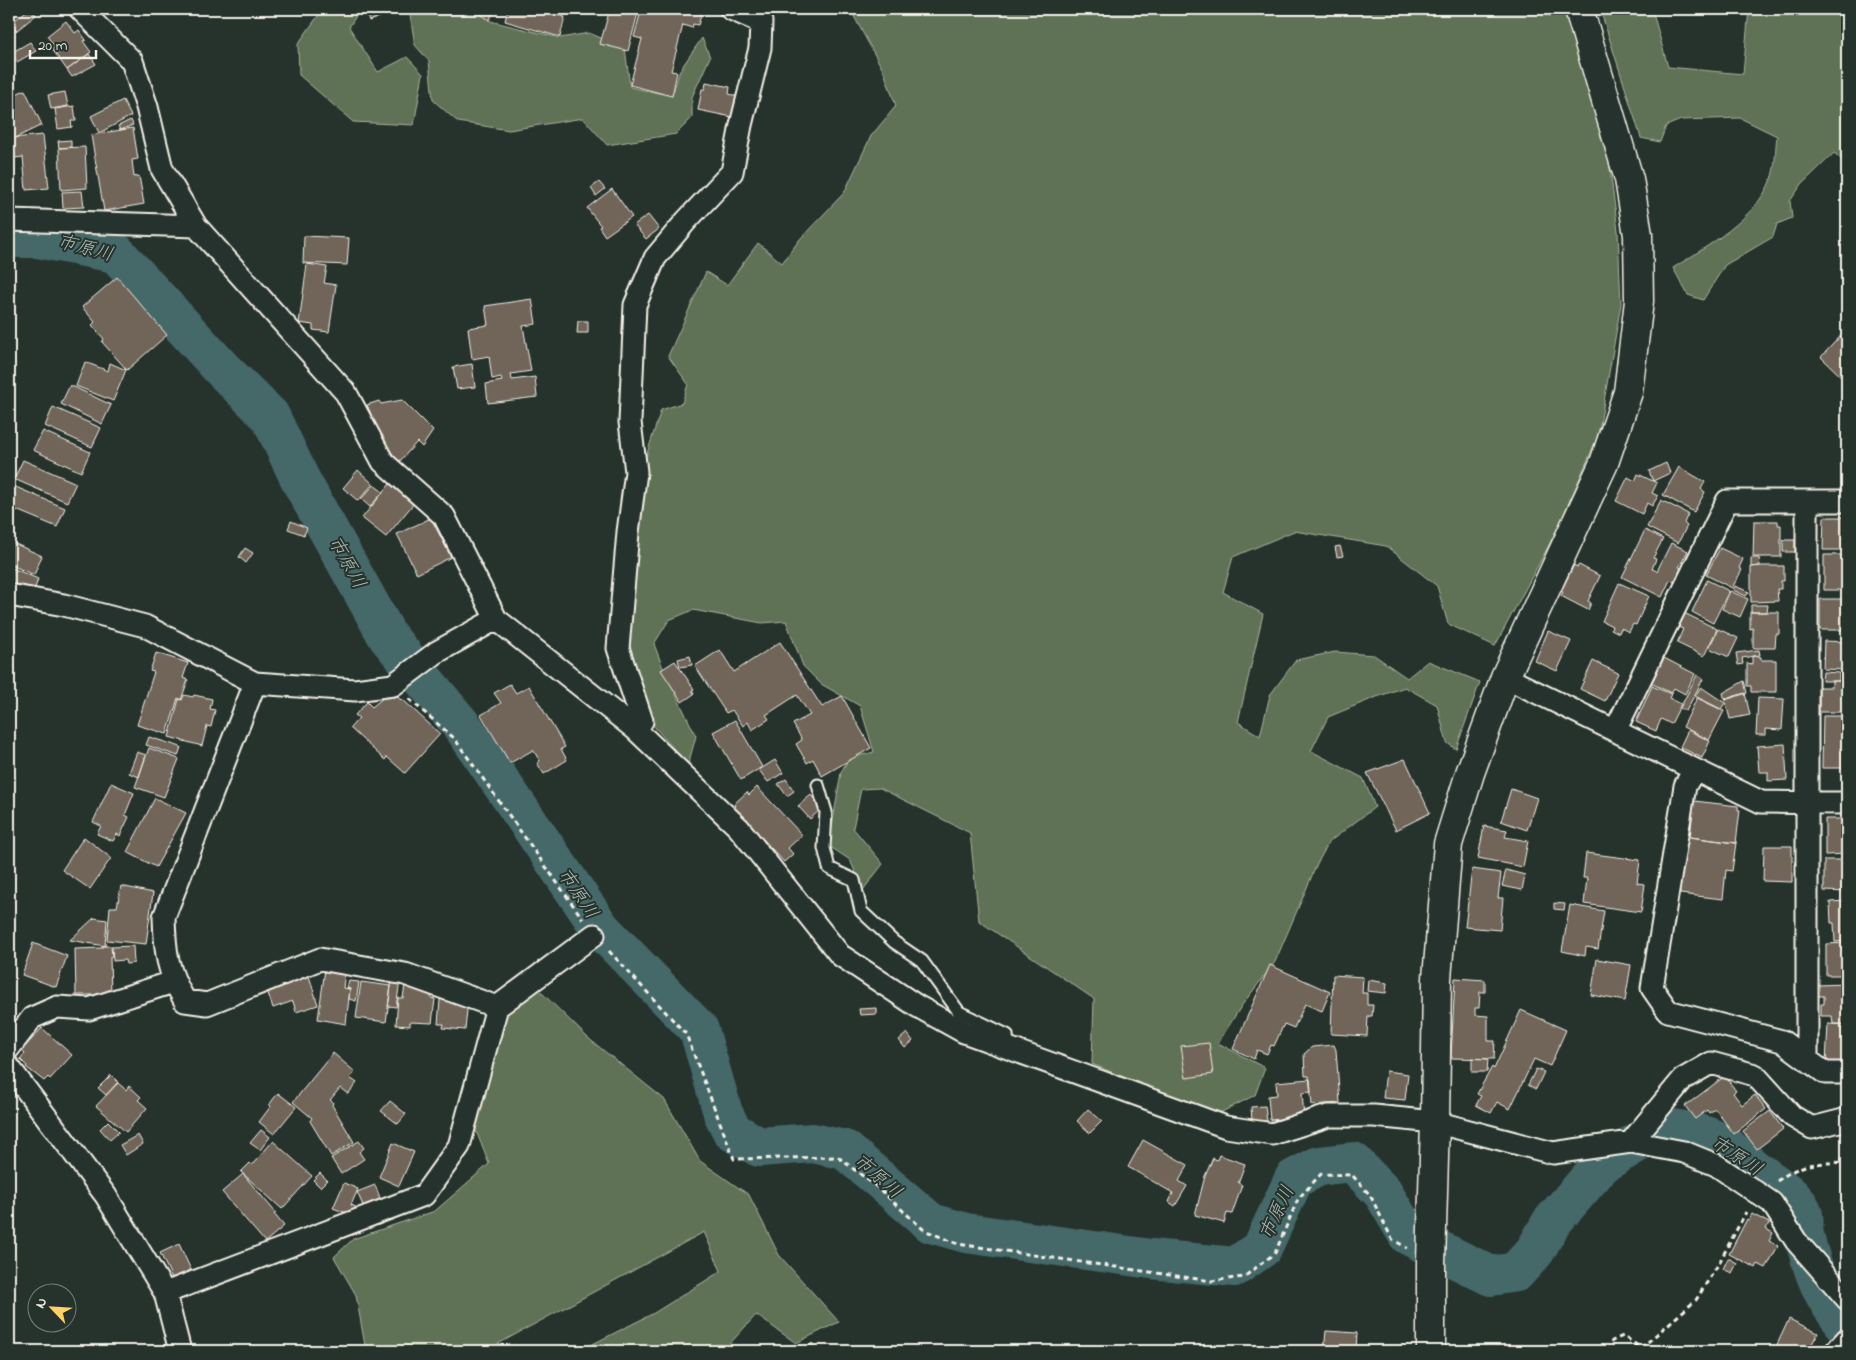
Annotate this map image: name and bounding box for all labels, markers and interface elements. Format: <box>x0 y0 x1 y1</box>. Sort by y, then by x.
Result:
scale bar <box>30 28 96 60</box>
text: 20 m <box>38 35 68 57</box>
water label: 市原川 <box>54 229 116 269</box>
water label: 市原川 <box>320 532 372 594</box>
water label: 市原川 <box>550 863 604 925</box>
water label: 市原川 <box>1705 1130 1767 1184</box>
water label: 市原川 <box>847 1148 907 1206</box>
water label: 市原川 <box>1254 1181 1302 1245</box>
north arrow <box>28 1282 78 1332</box>
text: N <box>30 1294 53 1312</box>

